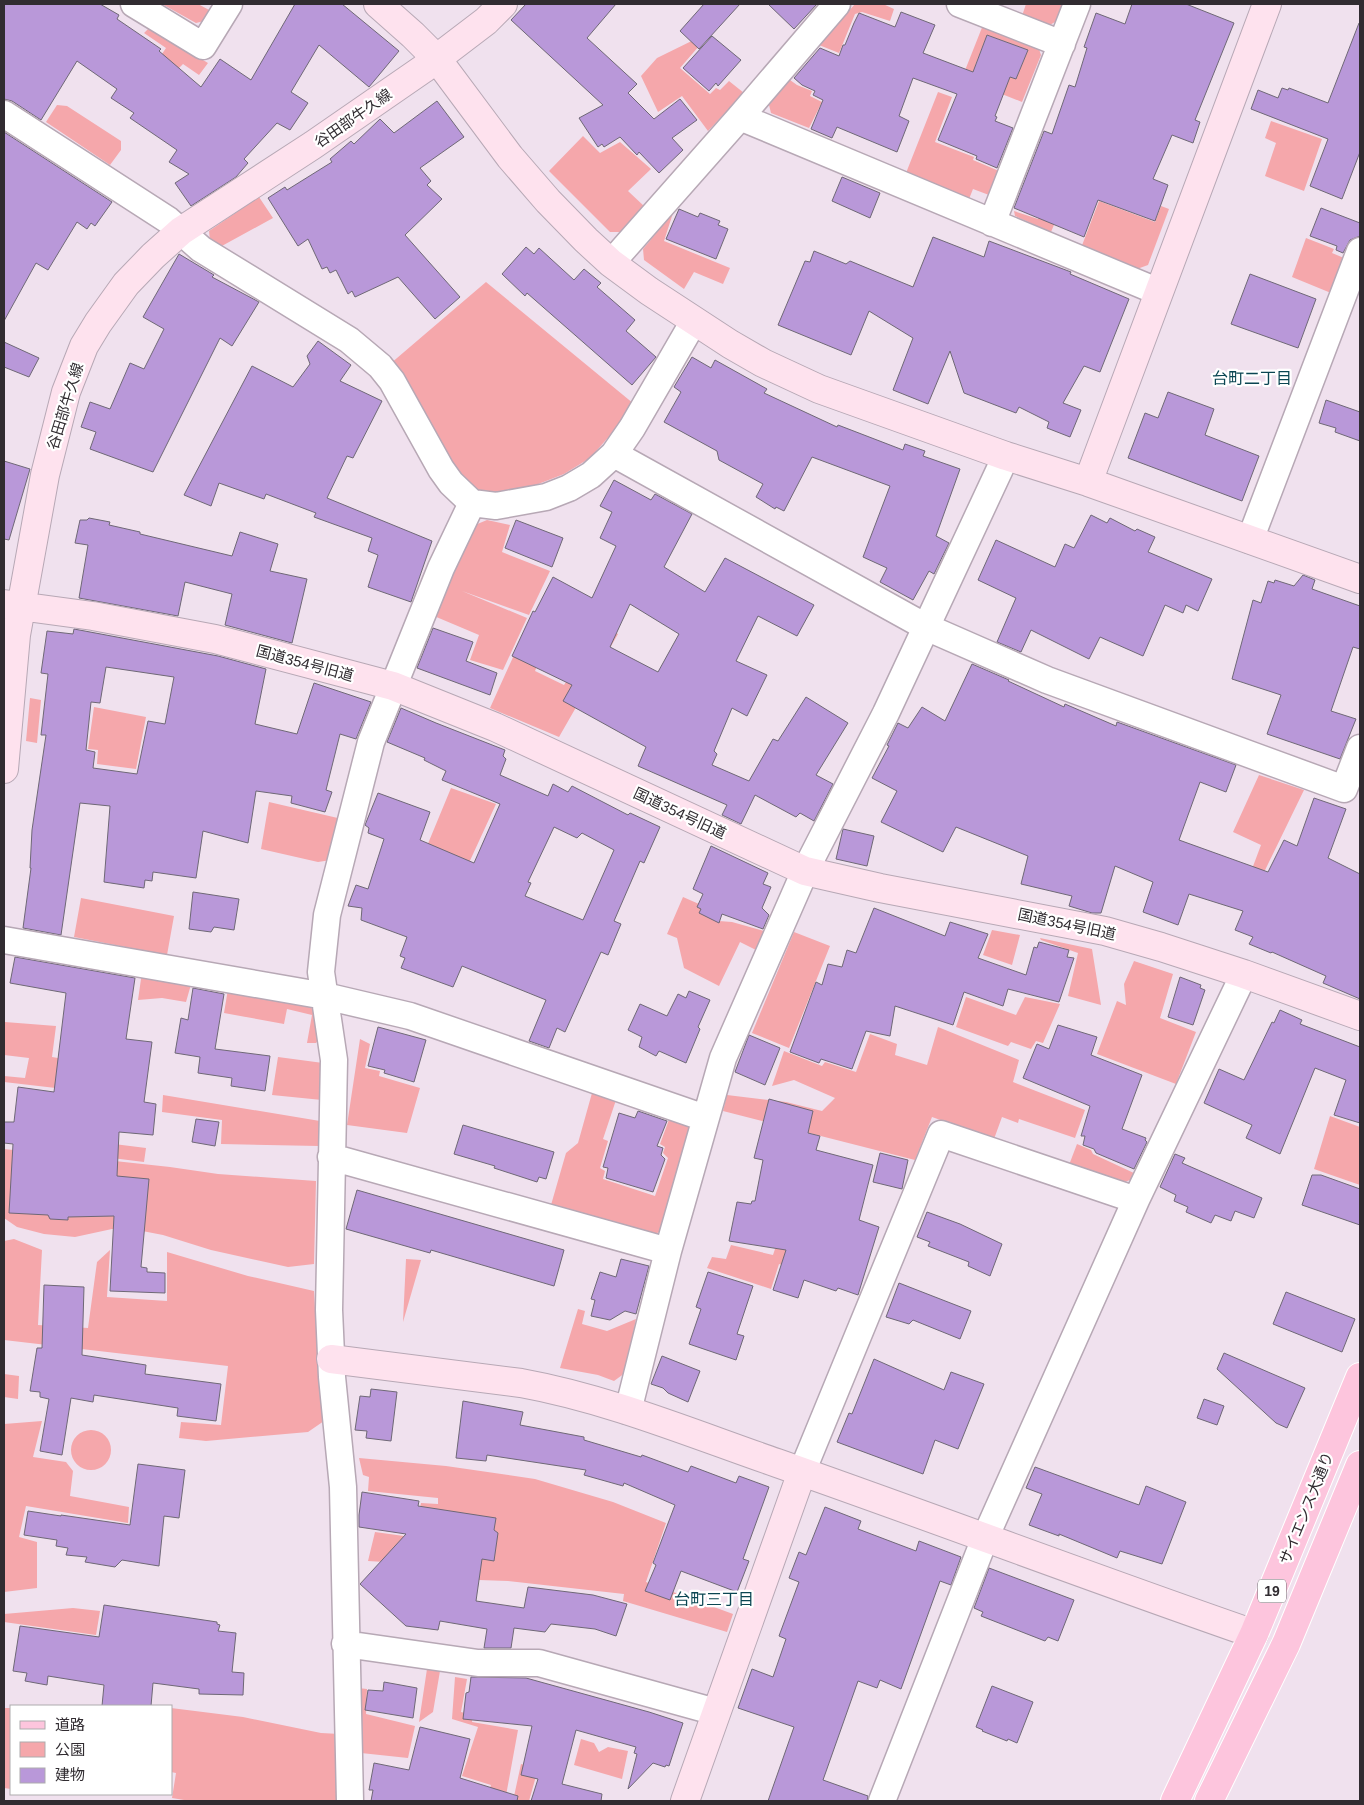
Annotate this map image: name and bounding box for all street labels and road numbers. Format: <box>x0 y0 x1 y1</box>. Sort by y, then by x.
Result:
street label: 谷田部牛久線 <box>311 85 395 151</box>
street label: 谷田部牛久線 <box>44 360 86 452</box>
street label: 国道354号旧道 <box>254 642 356 684</box>
street label: 国道354号旧道 <box>631 784 729 842</box>
street label: 国道354号旧道 <box>1016 905 1118 943</box>
street label: サイエンス大通り <box>1276 1449 1336 1567</box>
road number: 19 <box>1258 1580 1286 1602</box>

